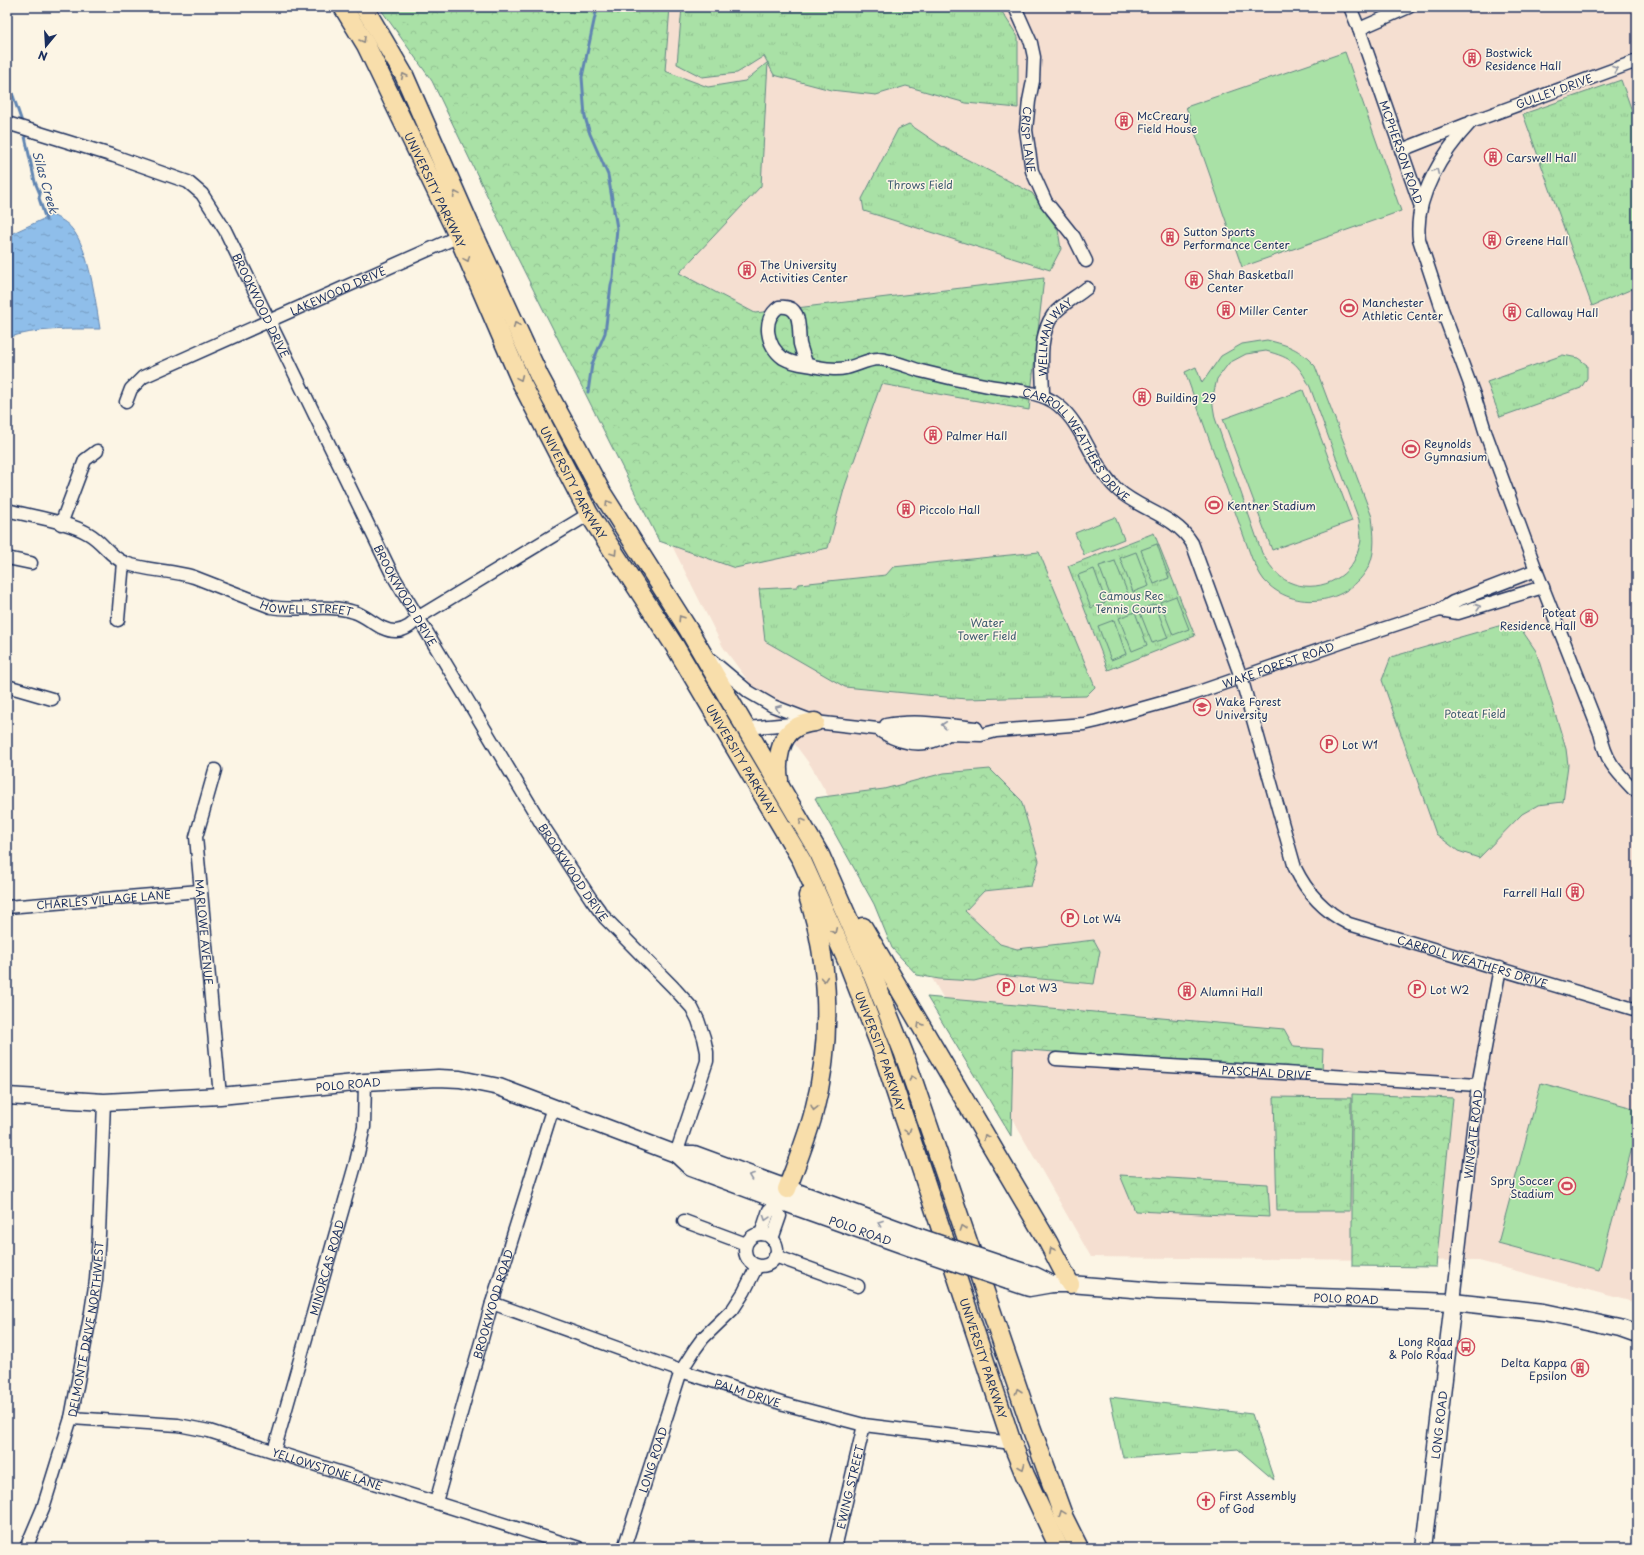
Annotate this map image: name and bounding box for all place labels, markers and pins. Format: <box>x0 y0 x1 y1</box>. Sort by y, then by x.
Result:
place label: Bostwick Residence Hall <box>1485 44 1561 74</box>
building icon: Bostwick Residence Hall <box>1462 48 1482 68</box>
place label: McCreary Field House <box>1137 107 1197 137</box>
building icon: McCreary Field House <box>1114 111 1134 131</box>
building icon: Carswell Hall <box>1483 147 1503 167</box>
place label: Carswell Hall <box>1506 149 1577 166</box>
place label: Sutton Sports Performance Center <box>1183 223 1291 253</box>
building icon: Sutton Sports Performance Center <box>1160 227 1180 247</box>
building icon: Greene Hall <box>1482 230 1502 250</box>
place label: Greene Hall <box>1505 232 1568 249</box>
place label: The University Activities Center <box>760 256 848 286</box>
building icon: The University Activities Center <box>737 260 757 280</box>
place label: Shah Basketball Center <box>1207 266 1293 296</box>
building icon: Shah Basketball Center <box>1184 270 1204 290</box>
place label: Manchester Athletic Center <box>1362 294 1444 324</box>
sports icon: Manchester Athletic Center <box>1339 298 1359 318</box>
building icon: Miller Center <box>1216 300 1236 320</box>
place label: Miller Center <box>1239 302 1309 319</box>
building icon: Calloway Hall <box>1502 302 1522 322</box>
place label: Calloway Hall <box>1525 304 1598 321</box>
building icon: Building 29 <box>1132 387 1152 407</box>
place label: Building 29 <box>1155 389 1216 406</box>
building icon: Palmer Hall <box>923 425 943 445</box>
place label: Palmer Hall <box>946 427 1007 444</box>
place label: Reynolds Gymnasium <box>1424 435 1487 465</box>
sports icon: Reynolds Gymnasium <box>1401 439 1421 459</box>
sports icon: Kentner Stadium <box>1204 495 1224 515</box>
place label: Kentner Stadium <box>1227 497 1316 514</box>
building icon: Piccolo Hall <box>896 499 916 519</box>
place label: Piccolo Hall <box>919 501 980 518</box>
place label: Poteat Residence Hall <box>1500 604 1577 634</box>
building icon: Poteat Residence Hall <box>1579 608 1599 628</box>
place label: Wake Forest University <box>1215 693 1282 723</box>
school or university icon: Wake Forest University <box>1192 697 1212 717</box>
parking icon: Lot W1 <box>1319 734 1339 754</box>
place label: Lot W1 <box>1342 736 1378 753</box>
building icon: Farrell Hall <box>1565 882 1585 902</box>
place label: Farrell Hall <box>1503 884 1562 901</box>
parking icon: Lot W4 <box>1060 908 1080 928</box>
place label: Lot W4 <box>1083 910 1121 927</box>
parking icon: Lot W3 <box>996 977 1016 997</box>
place label: Lot W3 <box>1019 979 1057 996</box>
parking icon: Lot W2 <box>1407 979 1427 999</box>
building icon: Alumni Hall <box>1177 981 1197 1001</box>
place label: Lot W2 <box>1430 981 1470 998</box>
place label: Alumni Hall <box>1200 983 1263 1000</box>
place label: Spry Soccer Stadium <box>1490 1172 1555 1202</box>
sports icon: Spry Soccer Stadium <box>1557 1176 1577 1196</box>
place label: Long Road & Polo Road <box>1389 1333 1453 1363</box>
bus stop icon: Long Road & Polo Road <box>1456 1337 1476 1357</box>
place label: Delta Kappa Epsilon <box>1501 1354 1567 1384</box>
building icon: Delta Kappa Epsilon <box>1570 1358 1590 1378</box>
place label: First Assembly of God <box>1219 1487 1296 1517</box>
church icon: First Assembly of God <box>1196 1491 1216 1511</box>

